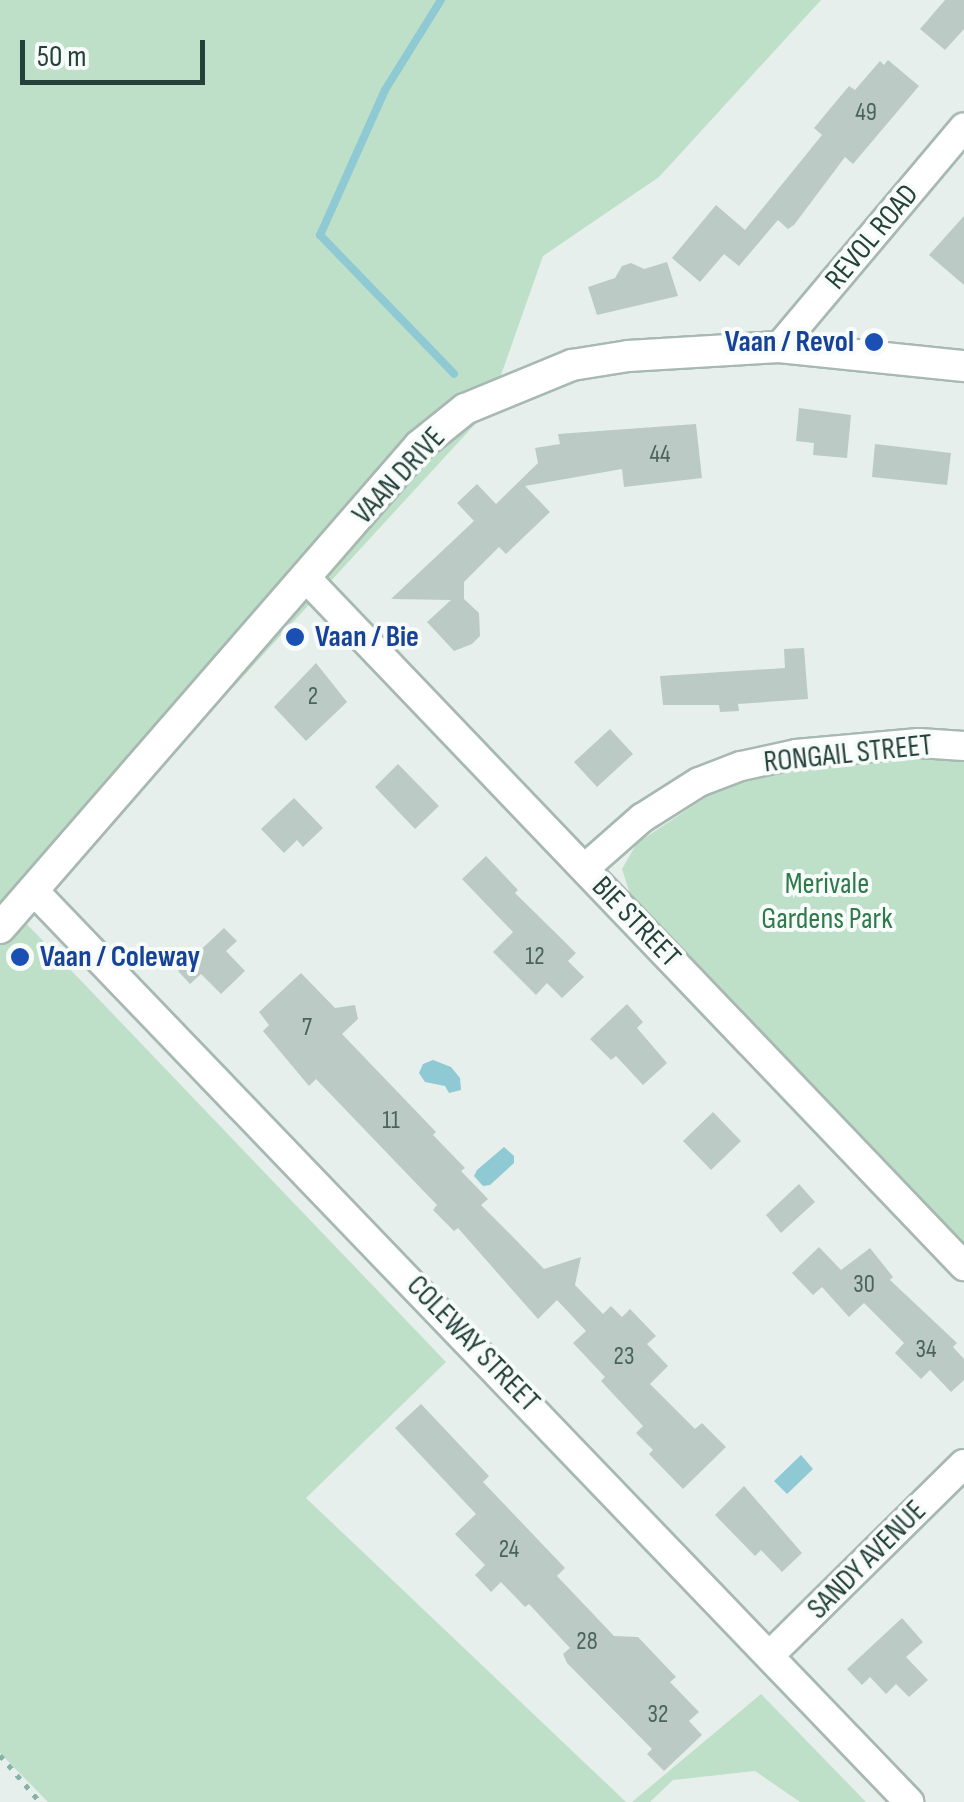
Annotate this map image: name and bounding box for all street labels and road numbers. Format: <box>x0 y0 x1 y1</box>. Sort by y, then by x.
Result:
street label: REVOL ROAD <box>818 177 926 297</box>
street label: VAAN DRIVE <box>345 420 453 532</box>
street label: RONGAIL STREET <box>762 727 934 781</box>
street label: BIE STREET <box>584 869 688 975</box>
street label: COLEWAY STREET <box>399 1268 547 1420</box>
street label: SANDY AVENUE <box>800 1493 934 1627</box>

